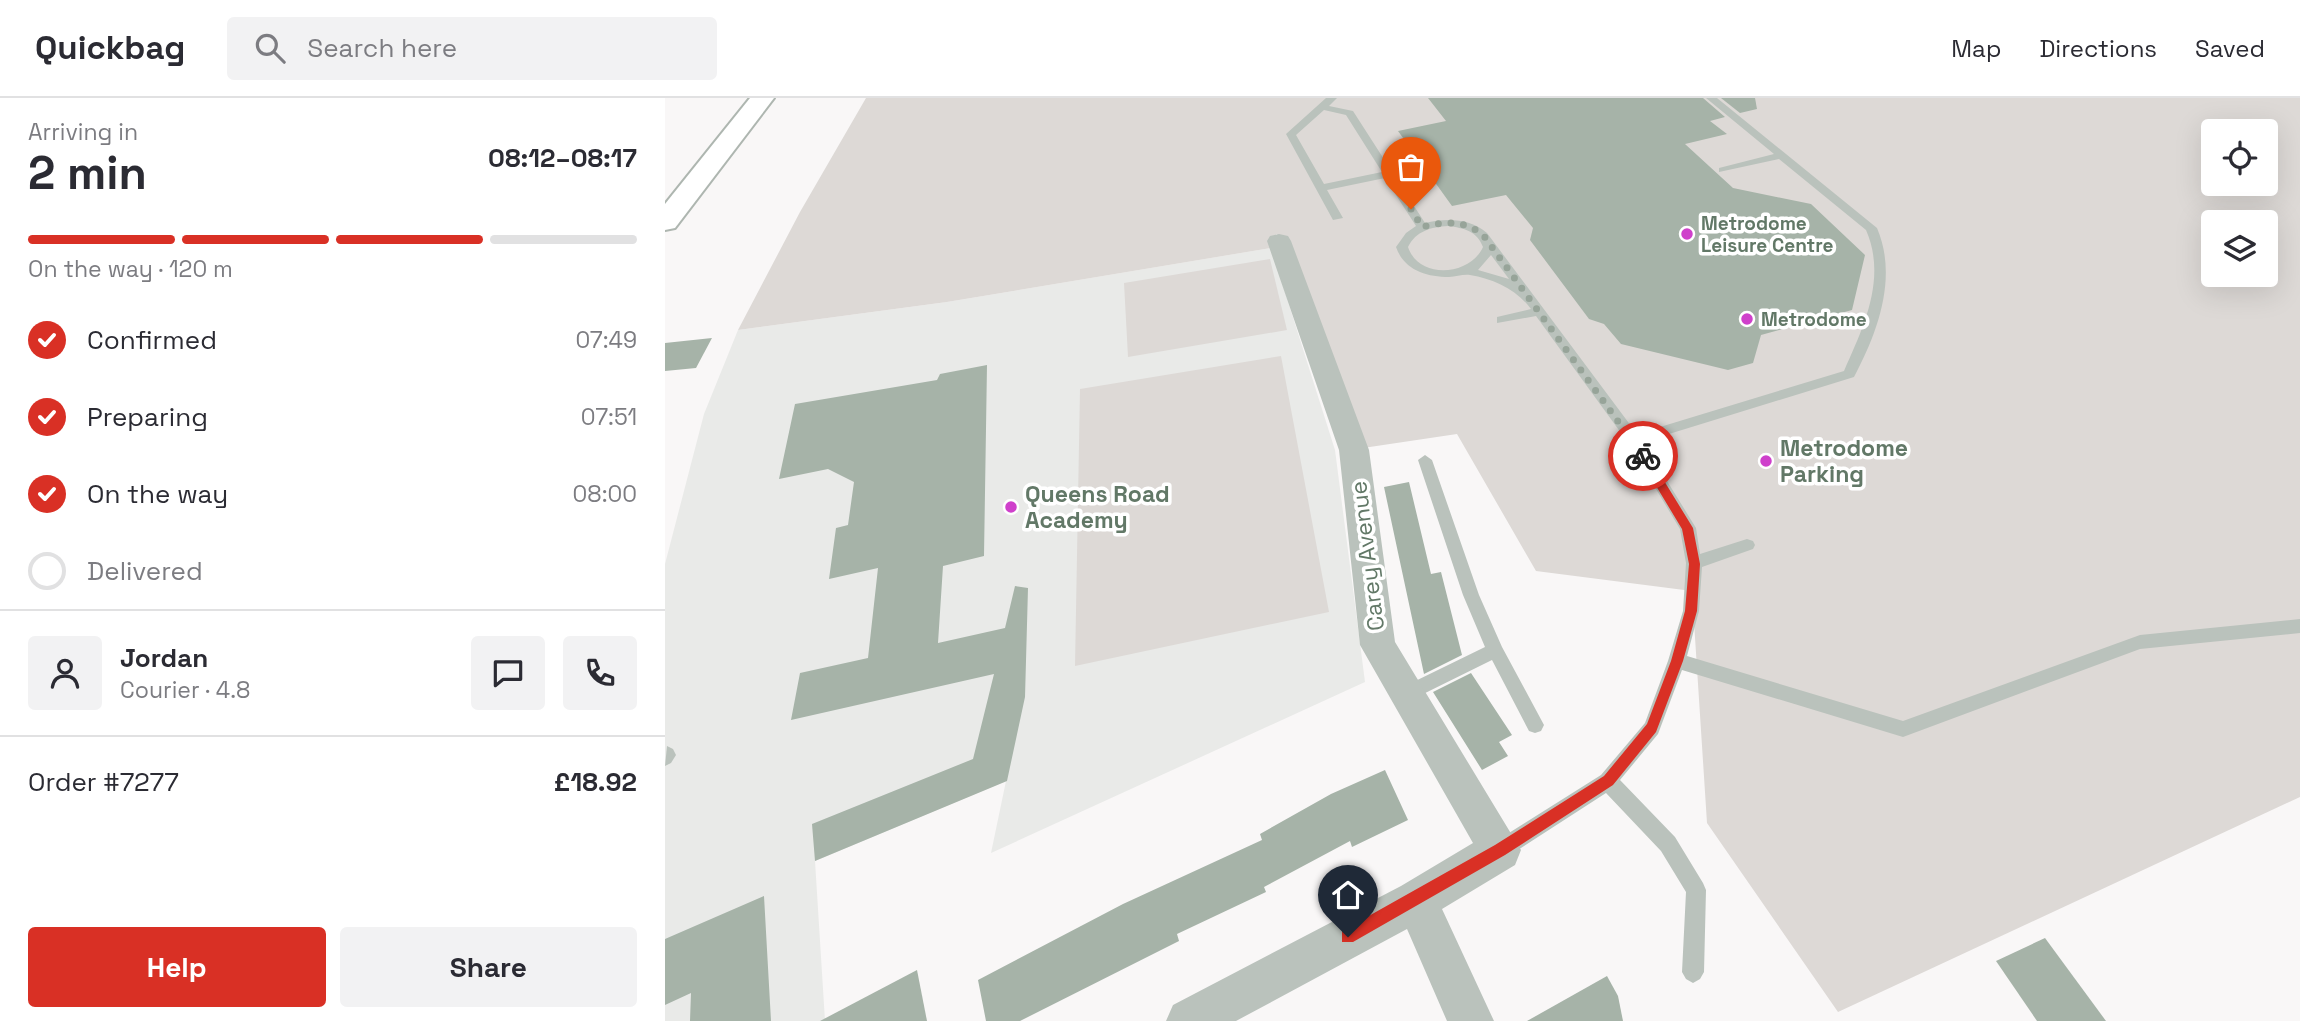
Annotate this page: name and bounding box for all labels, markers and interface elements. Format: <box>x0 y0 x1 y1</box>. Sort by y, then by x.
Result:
search box <box>227 17 717 80</box>
text: Quickbag <box>35 27 185 69</box>
icon: search <box>251 29 289 67</box>
text: Search here <box>307 31 457 65</box>
text: Map <box>1951 33 2001 64</box>
text: Directions <box>2039 33 2157 64</box>
text: Saved <box>2195 33 2265 64</box>
text: Arriving in <box>28 117 138 147</box>
map controls <box>2201 119 2278 287</box>
button: locate <box>2201 119 2278 196</box>
pin <box>1381 137 1441 209</box>
text: 08:12–08:17 <box>488 141 637 175</box>
text: 2 min <box>28 144 147 202</box>
icon: bag <box>1392 148 1430 186</box>
button: layers <box>2201 210 2278 287</box>
place label: Metrodome Leisure Centre <box>1701 211 1833 258</box>
marker: Metrodome Leisure Centre <box>1679 226 1695 242</box>
text: On the way · 120 m <box>28 254 233 284</box>
place label: Metrodome <box>1761 307 1867 332</box>
marker: Metrodome <box>1739 311 1755 327</box>
icon: check <box>28 321 66 359</box>
text: Confirmed <box>87 323 217 357</box>
text: 07:49 <box>575 325 637 355</box>
icon: check <box>28 398 66 436</box>
text: Preparing <box>87 400 208 434</box>
text: 07:51 <box>581 402 637 432</box>
courier <box>1608 421 1678 491</box>
place label: Metrodome Parking <box>1780 433 1908 489</box>
icon: bike <box>1624 437 1662 475</box>
marker: Metrodome Parking <box>1758 453 1774 469</box>
icon: check <box>28 475 66 513</box>
text: On the way <box>87 477 228 511</box>
text: 08:00 <box>573 479 637 509</box>
place label: Queens Road Academy <box>1025 479 1170 535</box>
street label: Carey Avenue <box>1343 479 1391 633</box>
marker: Queens Road Academy <box>1003 499 1019 515</box>
text: Delivered <box>87 554 203 588</box>
button: person <box>28 636 102 710</box>
button: chat <box>471 636 545 710</box>
button: phone <box>563 636 637 710</box>
text: Jordan <box>120 641 208 675</box>
text: Courier · 4.8 <box>120 675 250 705</box>
text: Order #7277 <box>28 765 179 799</box>
text: £18.92 <box>554 765 637 799</box>
pin <box>1318 865 1378 937</box>
icon: home <box>1329 876 1367 914</box>
button: Help <box>28 927 326 1007</box>
button: Share <box>340 927 637 1007</box>

